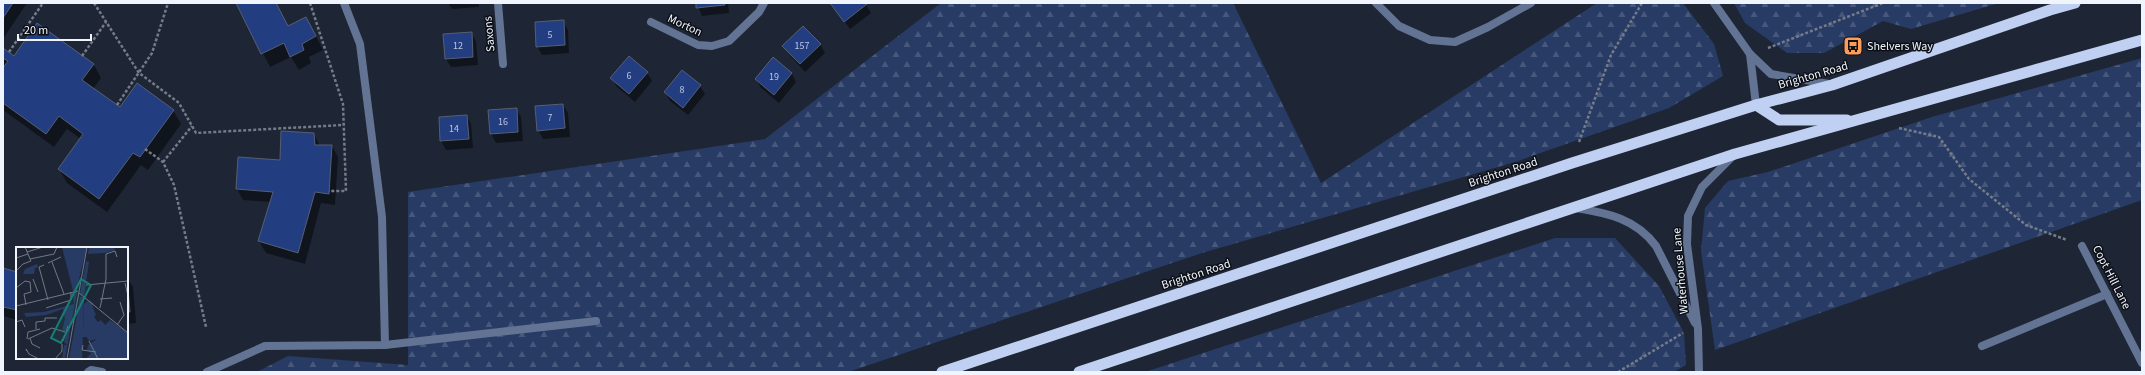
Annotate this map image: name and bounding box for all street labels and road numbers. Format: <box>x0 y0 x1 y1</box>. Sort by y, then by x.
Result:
street label: Morton <box>665 10 705 41</box>
street label: Saxons <box>479 15 500 52</box>
street label: Brighton Road <box>1776 57 1850 94</box>
street label: Brighton Road <box>1466 153 1540 192</box>
street label: Waterhouse Lane <box>1668 227 1693 315</box>
street label: Copt Hill Lane <box>2088 242 2135 312</box>
street label: Brighton Road <box>1159 255 1233 294</box>

